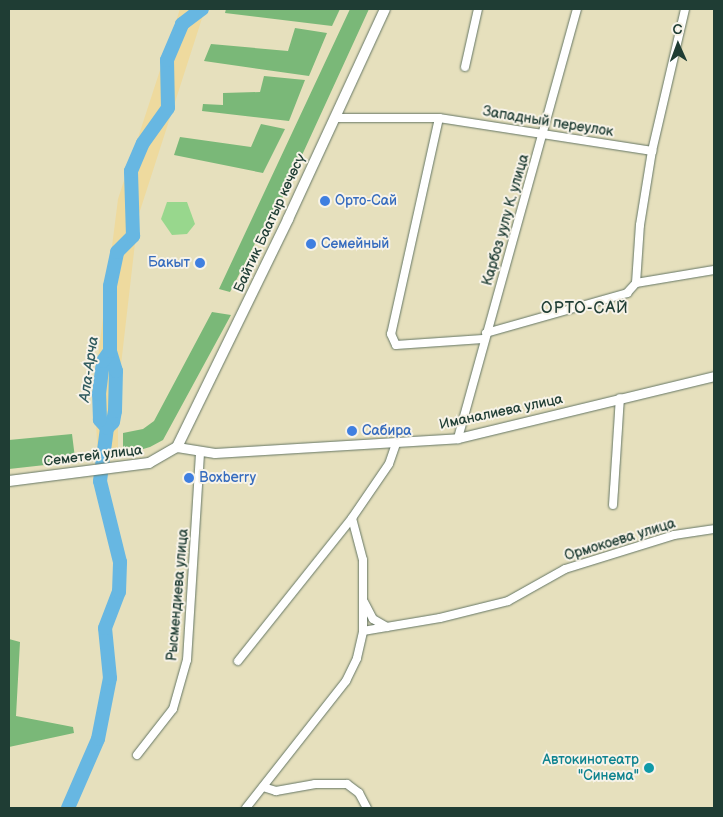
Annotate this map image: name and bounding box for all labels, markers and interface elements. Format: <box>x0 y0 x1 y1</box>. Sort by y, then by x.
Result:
north arrow <box>653 20 703 70</box>
text: С <box>672 21 683 38</box>
street label: Западный переулок <box>482 103 614 141</box>
street label: Байтик Баатыр көчөсү <box>230 151 310 295</box>
street label: Карбоз уулу К. улица <box>479 152 533 288</box>
place label: Орто-Сай <box>335 193 397 209</box>
marker: Орто-Сай <box>319 195 331 207</box>
place label: Семейный <box>321 236 389 252</box>
marker: Семейный <box>305 238 317 250</box>
place label: Бакыт <box>148 255 190 271</box>
marker: Бакыт <box>194 257 206 269</box>
district label: ОРТО-САЙ <box>540 299 630 319</box>
water label: Ала-Арча <box>75 335 103 403</box>
street label: Иманалиева улица <box>438 391 564 433</box>
place label: Сабира <box>362 423 411 439</box>
marker: Сабира <box>346 425 358 437</box>
street label: Семетей улица <box>43 442 143 470</box>
place label: Boxberry <box>199 470 256 486</box>
marker: Boxberry <box>183 472 195 484</box>
street label: Ормокоева улица <box>563 515 677 565</box>
street label: Рысмендиева улица <box>164 528 192 662</box>
place label: Автокинотеатр "Синема" <box>542 752 639 784</box>
marker: Автокинотеатр "Синема" <box>643 762 655 774</box>

